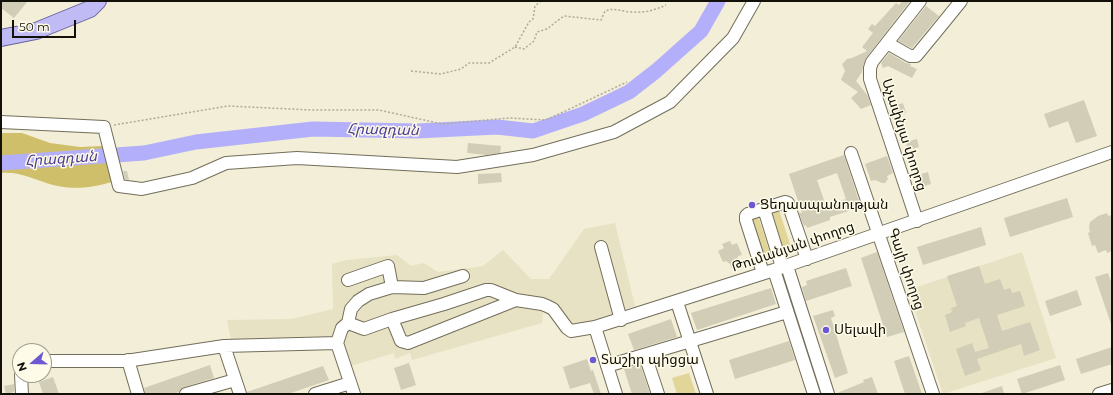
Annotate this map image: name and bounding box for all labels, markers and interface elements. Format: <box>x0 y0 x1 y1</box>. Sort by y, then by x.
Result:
scale bar <box>14 12 78 38</box>
text: 50 m <box>19 19 50 34</box>
street label: Աչափնյա փողոց <box>878 77 930 193</box>
water label: Հրազդան <box>347 120 419 140</box>
water label: Հրազդան <box>25 148 97 170</box>
place label: Ցեղասպանության <box>760 197 888 213</box>
marker: Ցեղասպանության <box>747 200 757 210</box>
street label: Թումանյան փողոց <box>729 218 857 276</box>
street label: Գայի փողոց <box>884 226 928 312</box>
place label: Սելավի <box>834 322 886 338</box>
marker: Սելավի <box>821 325 831 335</box>
north arrow <box>12 343 52 383</box>
place label: Տաշիր պիցցա <box>601 352 699 368</box>
marker: Տաշիր պիցցա <box>588 355 598 365</box>
text: N <box>14 360 30 373</box>

